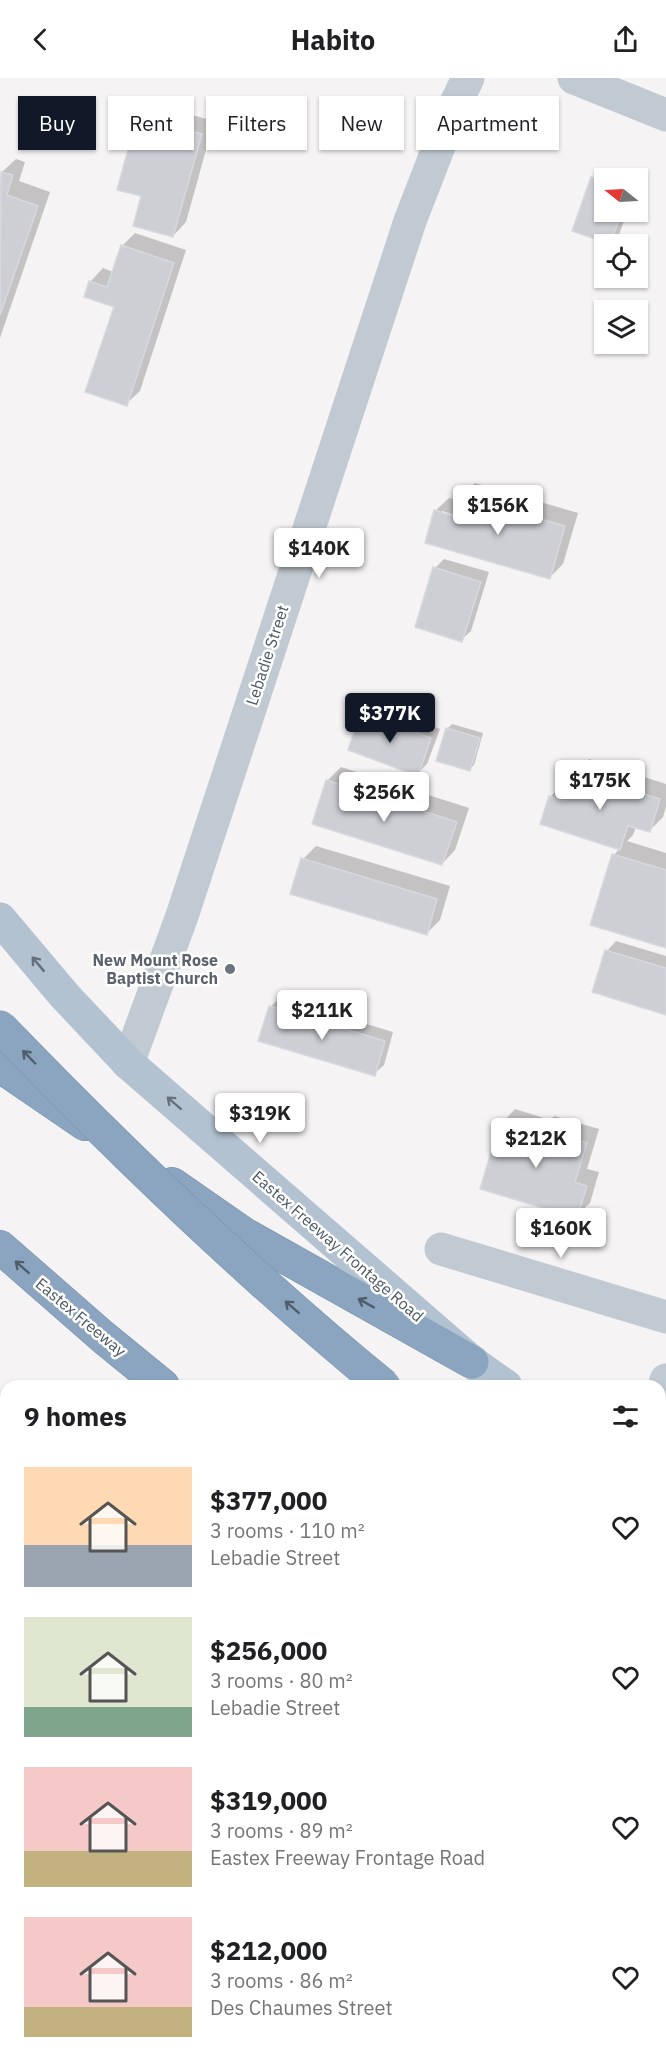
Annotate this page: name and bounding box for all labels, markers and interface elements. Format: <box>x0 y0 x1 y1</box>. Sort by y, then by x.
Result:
text: Habito <box>291 22 375 57</box>
icon: back <box>24 23 57 56</box>
icon: share <box>609 23 642 56</box>
chip: Buy <box>18 96 96 150</box>
chip: Rent <box>108 96 194 150</box>
chip: Filters <box>206 96 307 150</box>
chip: New <box>319 96 404 150</box>
chip: Apartment <box>416 96 559 150</box>
north arrow <box>594 168 648 222</box>
map controls <box>594 168 648 354</box>
button: locate <box>594 234 648 288</box>
button: layers <box>594 300 648 354</box>
pin: $156K <box>456 485 540 536</box>
text: $156K <box>467 491 529 518</box>
pin: $140K <box>277 528 361 579</box>
text: $140K <box>288 534 350 561</box>
street label: Lebadie Street <box>241 602 293 708</box>
pin: $377K <box>348 693 432 744</box>
text: $377K <box>359 699 421 726</box>
pin: $175K <box>558 760 642 811</box>
text: $175K <box>569 766 631 793</box>
pin: $256K <box>342 772 426 823</box>
text: $256K <box>353 778 415 805</box>
place label: New Mount Rose Baptist Church <box>93 950 218 988</box>
one-way arrow <box>31 956 44 972</box>
marker: New Mount Rose Baptist Church <box>223 962 237 976</box>
pin: $211K <box>280 990 364 1041</box>
text: $211K <box>291 996 353 1023</box>
one-way arrow <box>22 1050 36 1065</box>
pin: $319K <box>218 1093 302 1144</box>
one-way arrow <box>167 1096 182 1110</box>
text: $319K <box>229 1099 291 1126</box>
pin: $212K <box>494 1118 578 1169</box>
text: $212K <box>505 1124 567 1151</box>
street label: Eastex Freeway Frontage Road <box>248 1166 428 1326</box>
pin: $160K <box>519 1208 603 1259</box>
text: $160K <box>530 1214 592 1241</box>
one-way arrow <box>15 1260 30 1274</box>
street label: Eastex Freeway <box>32 1273 130 1361</box>
one-way arrow <box>357 1297 375 1308</box>
one-way arrow <box>285 1300 300 1314</box>
text: 9 homes <box>24 1399 127 1433</box>
icon: filters <box>609 1400 642 1433</box>
text: $377,000 <box>210 1483 327 1517</box>
icon: home <box>72 1491 144 1563</box>
icon: heart <box>609 1511 642 1544</box>
text: 3 rooms · 110 m² <box>210 1517 365 1544</box>
text: Lebadie Street <box>210 1544 340 1571</box>
text: $256,000 <box>210 1633 327 1667</box>
icon: home <box>72 1641 144 1713</box>
icon: heart <box>609 1661 642 1694</box>
text: 3 rooms · 80 m² <box>210 1667 353 1694</box>
text: Lebadie Street <box>210 1694 340 1721</box>
text: $319,000 <box>210 1783 327 1817</box>
icon: home <box>72 1791 144 1863</box>
icon: heart <box>609 1811 642 1844</box>
text: 3 rooms · 89 m² <box>210 1817 353 1844</box>
text: Eastex Freeway Frontage Road <box>210 1844 485 1871</box>
text: $212,000 <box>210 1933 327 1967</box>
icon: home <box>72 1941 144 2013</box>
icon: heart <box>609 1961 642 1994</box>
text: 3 rooms · 86 m² <box>210 1967 353 1994</box>
text: Des Chaumes Street <box>210 1994 392 2021</box>

